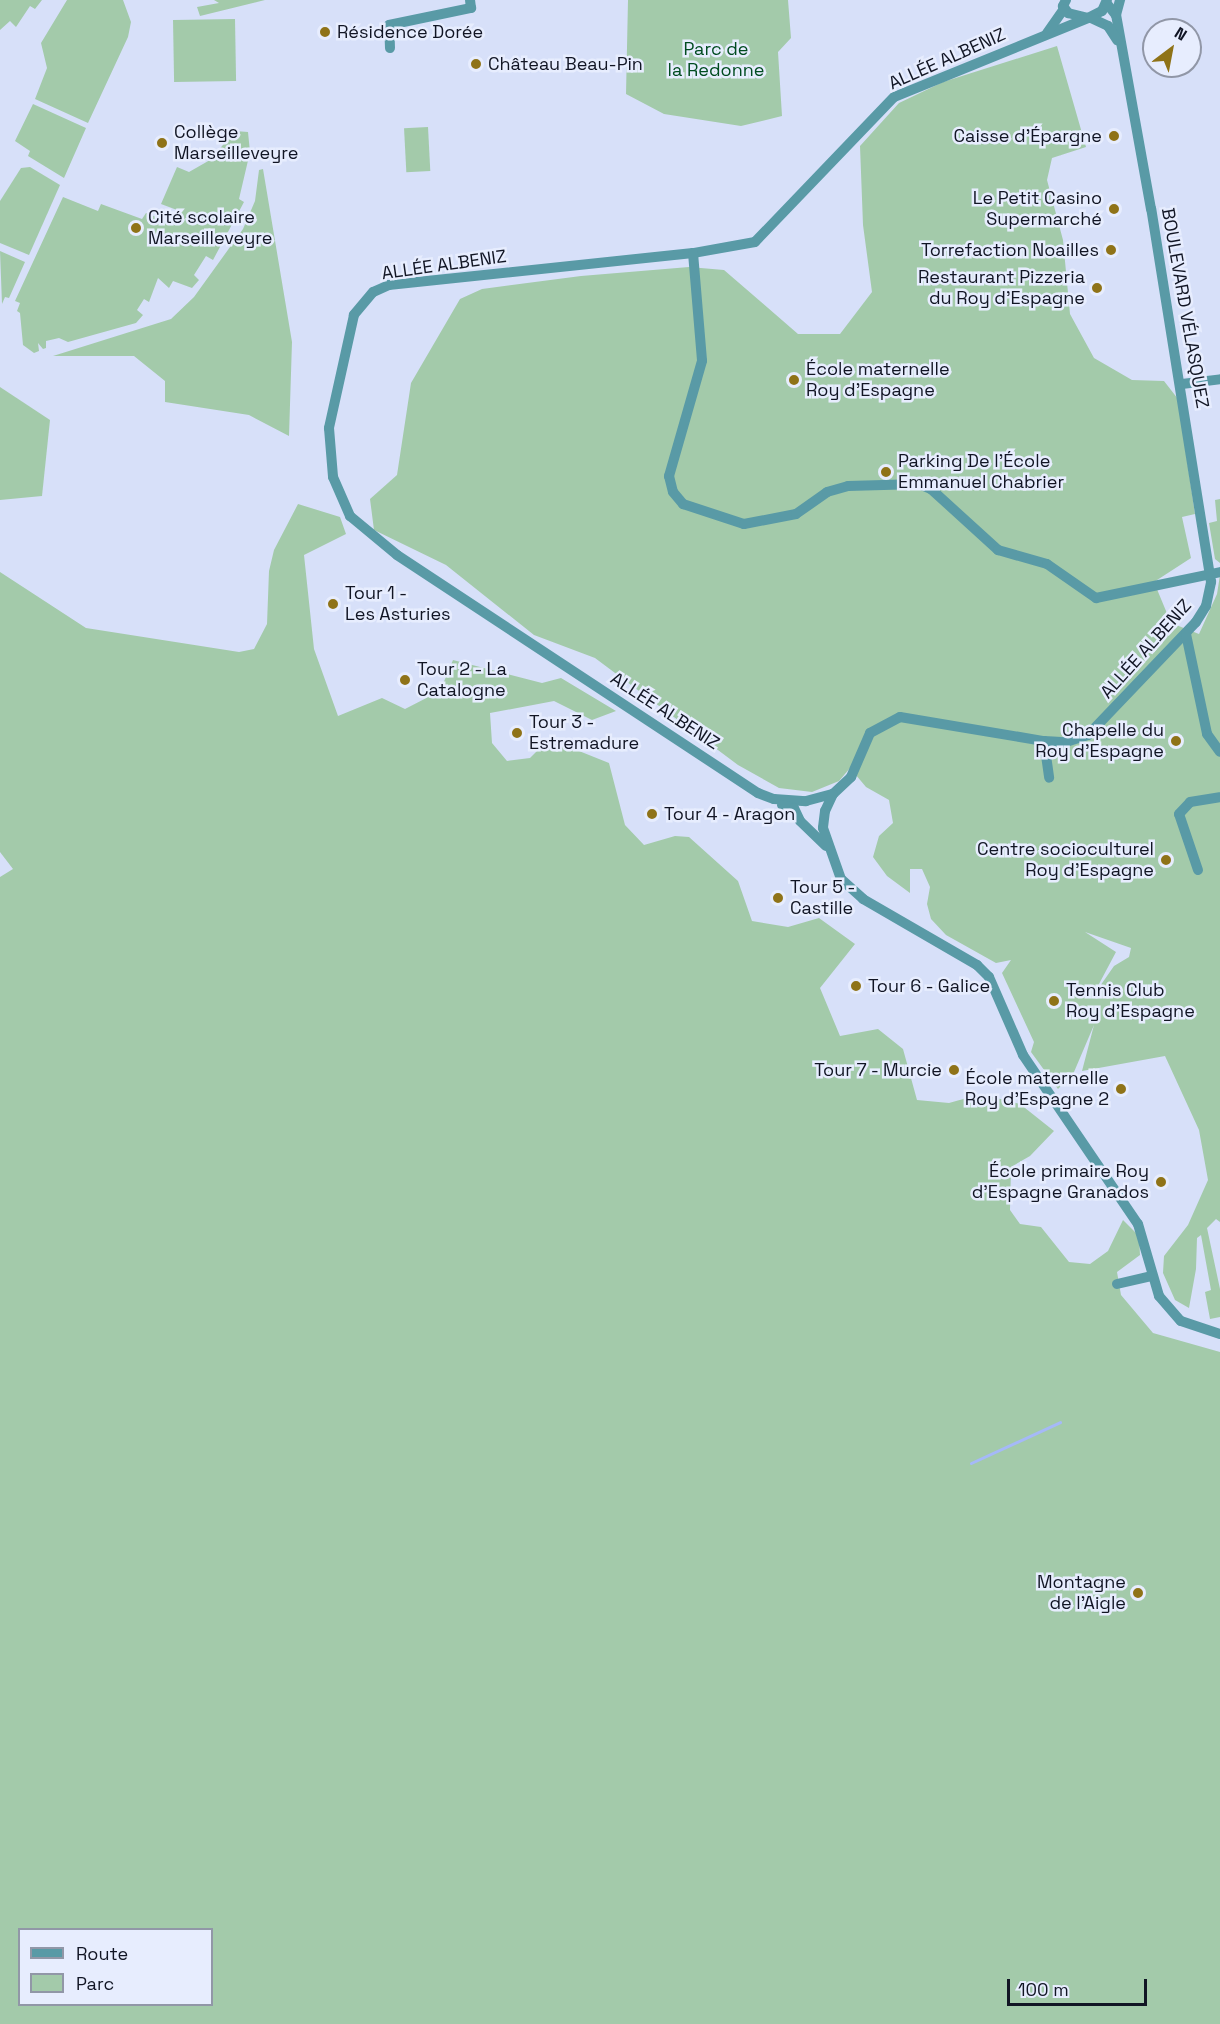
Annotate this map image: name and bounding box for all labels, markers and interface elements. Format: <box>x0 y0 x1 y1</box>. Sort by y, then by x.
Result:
north arrow <box>1142 18 1202 78</box>
place label: Résidence Dorée <box>337 21 483 43</box>
text: N <box>1171 22 1191 46</box>
street label: ALLÉE ALBENIZ <box>885 24 1009 94</box>
marker: Résidence Dorée <box>318 25 332 39</box>
park label: Parc de la Redonne <box>668 39 764 82</box>
place label: Château Beau-Pin <box>488 53 643 75</box>
marker: Château Beau-Pin <box>469 57 483 71</box>
place label: Collège Marseilleveyre <box>174 122 298 164</box>
place label: Caisse d'Épargne <box>954 125 1102 147</box>
marker: Caisse d'Épargne <box>1107 129 1121 143</box>
marker: Collège Marseilleveyre <box>155 136 169 150</box>
place label: Le Petit Casino Supermarché <box>973 188 1102 230</box>
marker: Le Petit Casino Supermarché <box>1107 202 1121 216</box>
street label: BOULEVARD VÉLASQUEZ <box>1157 206 1213 410</box>
place label: Cité scolaire Marseilleveyre <box>148 207 272 250</box>
marker: Cité scolaire Marseilleveyre <box>129 221 143 235</box>
place label: Torrefaction Noailles <box>921 239 1099 261</box>
marker: Torrefaction Noailles <box>1104 243 1118 257</box>
street label: ALLÉE ALBENIZ <box>380 246 508 284</box>
place label: Restaurant Pizzeria du Roy d'Espagne <box>918 267 1085 310</box>
marker: Restaurant Pizzeria du Roy d'Espagne <box>1090 281 1104 295</box>
place label: École maternelle Roy d'Espagne <box>806 359 950 401</box>
marker: École maternelle Roy d'Espagne <box>787 373 801 387</box>
place label: Parking De l’École Emmanuel Chabrier <box>898 451 1064 494</box>
marker: Parking De l’École Emmanuel Chabrier <box>879 465 893 479</box>
place label: Tour 1 - Les Asturies <box>345 583 451 626</box>
street label: ALLÉE ALBENIZ <box>1096 595 1196 703</box>
marker: Tour 1 - Les Asturies <box>326 597 340 611</box>
place label: Tour 2 - La Catalogne <box>417 659 508 702</box>
street label: ALLÉE ALBENIZ <box>606 668 724 754</box>
marker: Tour 2 - La Catalogne <box>398 673 412 687</box>
place label: Tour 3 - Estremadure <box>529 712 639 754</box>
place label: Chapelle du Roy d’Espagne <box>1035 720 1164 762</box>
marker: Tour 3 - Estremadure <box>510 726 524 740</box>
marker: Chapelle du Roy d’Espagne <box>1169 734 1183 748</box>
place label: Tour 4 - Aragon <box>664 803 797 825</box>
marker: Tour 4 - Aragon <box>645 807 659 821</box>
place label: Centre socioculturel Roy d'Espagne <box>977 839 1154 882</box>
marker: Centre socioculturel Roy d'Espagne <box>1159 853 1173 867</box>
place label: Tour 5 - Castille <box>790 877 856 920</box>
marker: Tour 5 - Castille <box>771 891 785 905</box>
place label: Tour 6 - Galice <box>868 975 991 997</box>
marker: Tour 6 - Galice <box>849 979 863 993</box>
place label: Tennis Club Roy d'Espagne <box>1066 980 1195 1022</box>
marker: Tennis Club Roy d'Espagne <box>1047 994 1061 1008</box>
place label: Tour 7 - Murcie <box>813 1059 942 1081</box>
marker: Tour 7 - Murcie <box>947 1063 961 1077</box>
place label: École maternelle Roy d'Espagne 2 <box>965 1068 1109 1110</box>
marker: École maternelle Roy d'Espagne 2 <box>1114 1082 1128 1096</box>
place label: École primaire Roy d'Espagne Granados <box>972 1161 1149 1204</box>
marker: École primaire Roy d'Espagne Granados <box>1154 1175 1168 1189</box>
place label: Montagne de l'Aigle <box>1037 1572 1126 1614</box>
marker: Montagne de l'Aigle <box>1131 1586 1145 1600</box>
legend <box>18 1928 213 2006</box>
text: Route <box>76 1942 128 1965</box>
scale bar <box>1010 1967 1150 2005</box>
text: Parc <box>76 1972 114 1995</box>
text: 100 m <box>1018 1978 1069 2001</box>

